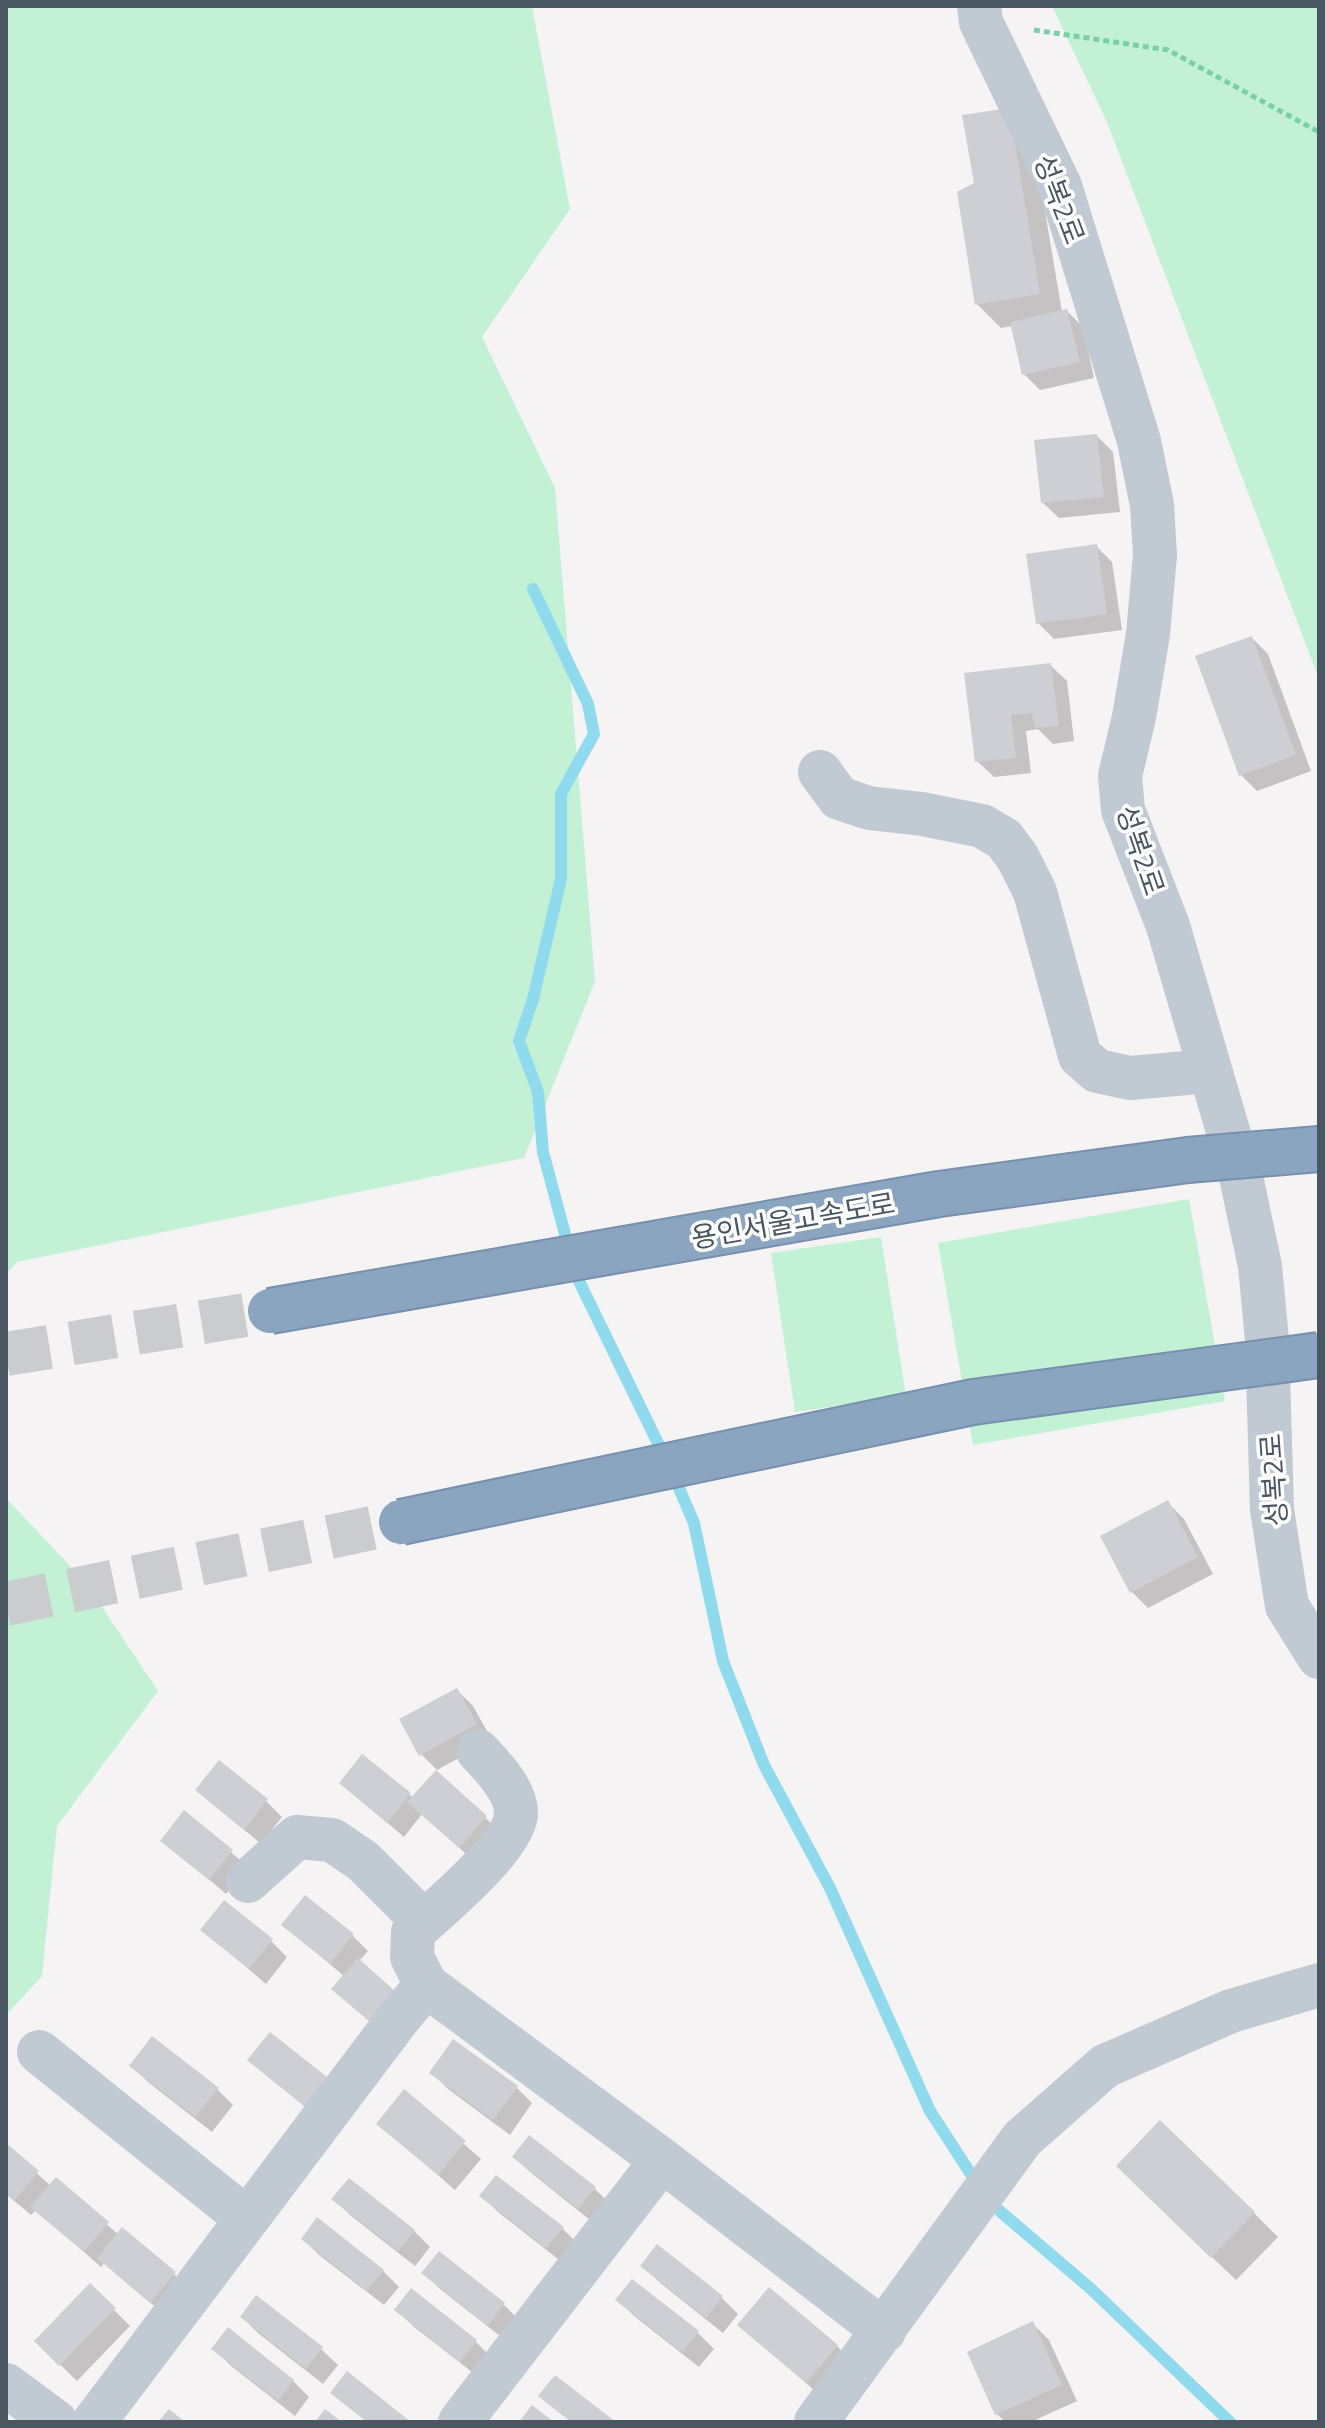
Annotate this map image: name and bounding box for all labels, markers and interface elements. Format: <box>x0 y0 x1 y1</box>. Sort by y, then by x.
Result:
street label: 성복2로 <box>1023 148 1097 250</box>
street label: 성복2로 <box>1106 799 1176 901</box>
street label: 용인서울고속도로 <box>688 1181 898 1259</box>
street label: 성복2로 <box>1248 1432 1298 1528</box>

